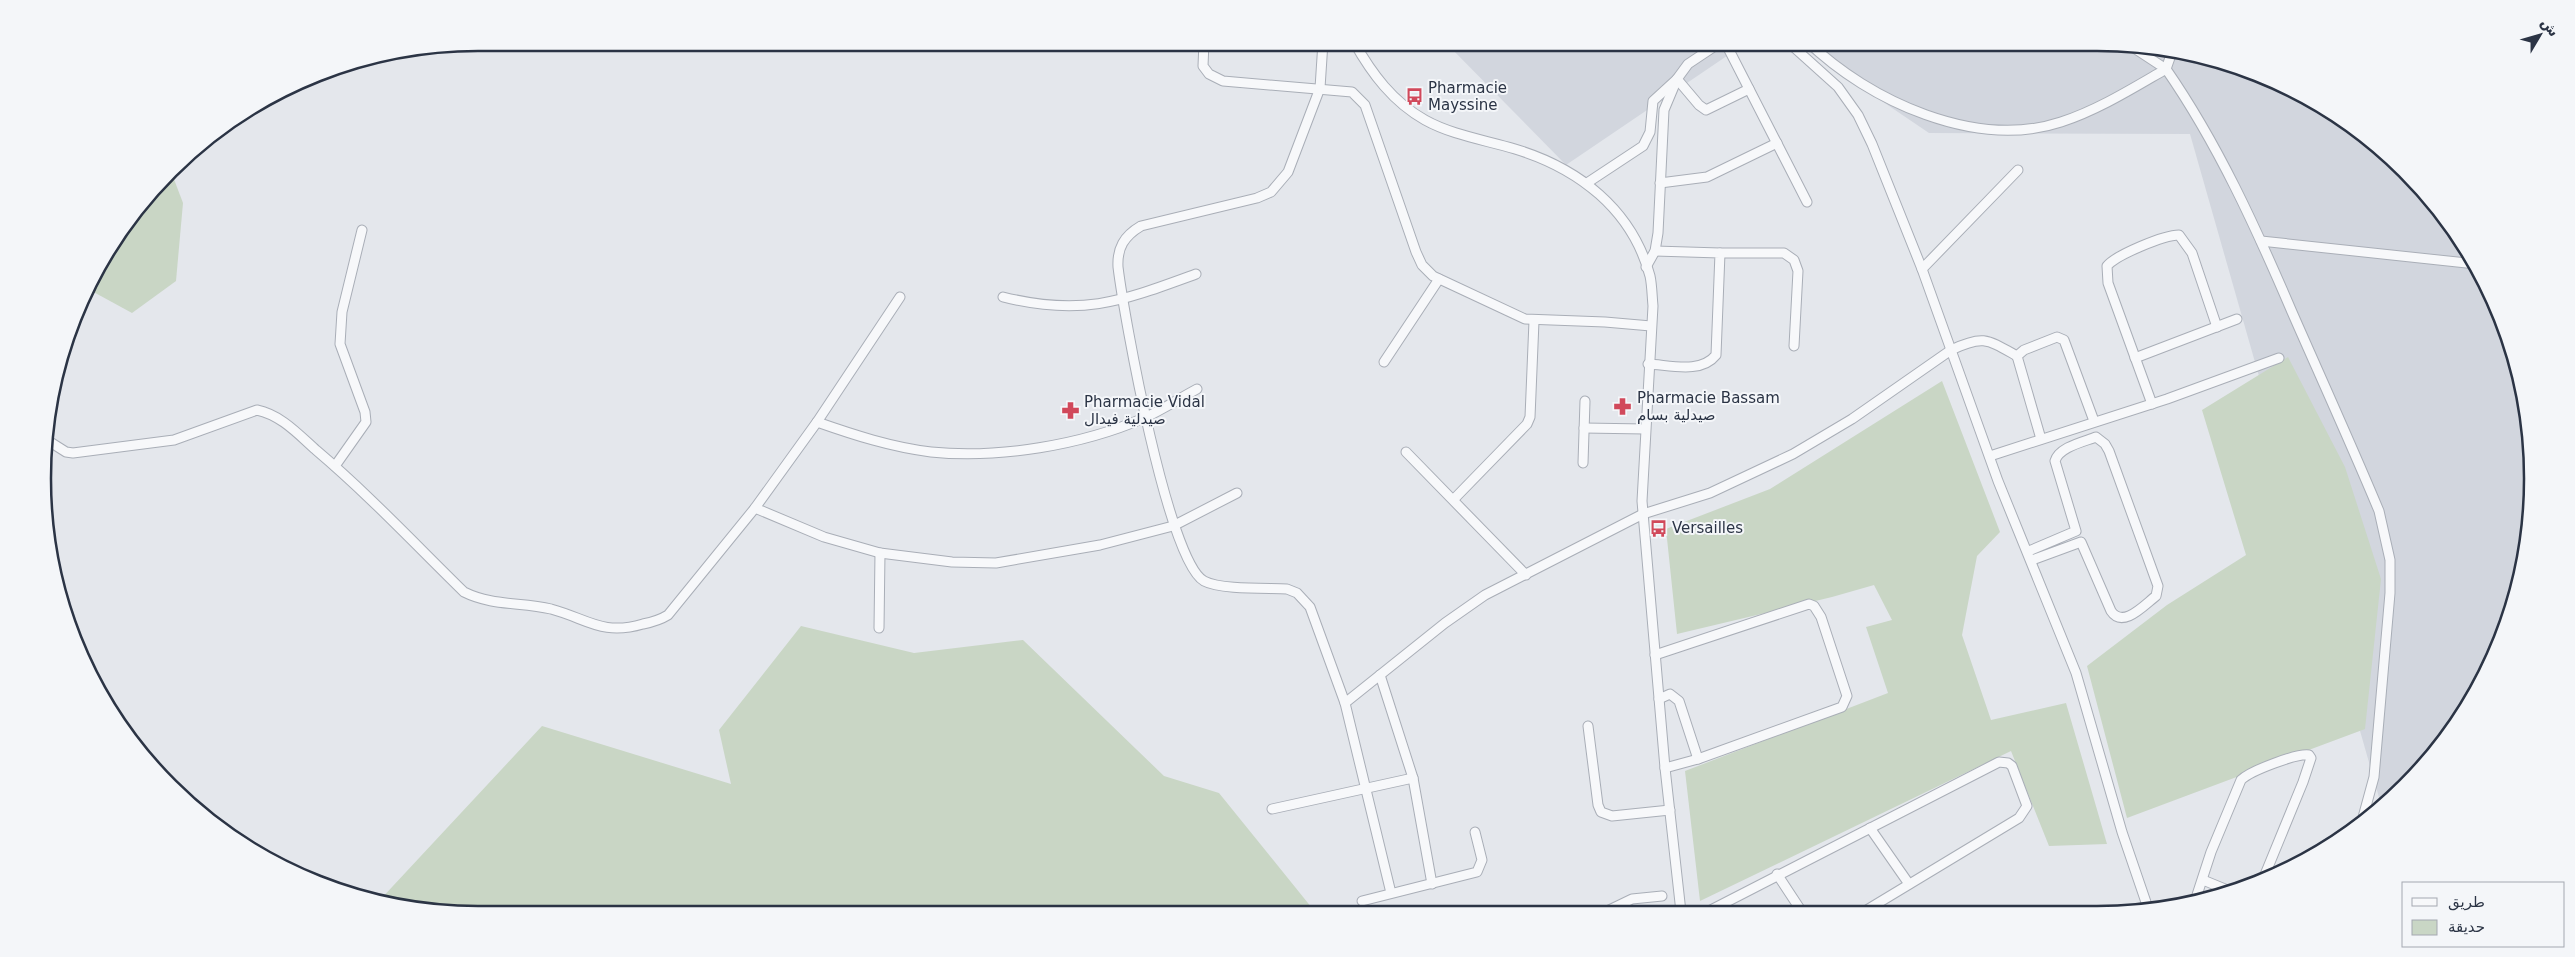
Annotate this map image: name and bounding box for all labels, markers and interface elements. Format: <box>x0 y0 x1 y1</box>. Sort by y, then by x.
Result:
north arrow <box>2515 10 2565 60</box>
text: ش <box>2538 14 2562 40</box>
place label: Pharmacie Mayssine <box>1428 79 1507 114</box>
bus stop icon: Pharmacie Mayssine <box>1404 87 1424 107</box>
place label: Pharmacie Bassam صيدلية بسام <box>1637 389 1780 424</box>
place label: Pharmacie Vidal صيدلية فيدال <box>1084 393 1205 428</box>
pharmacy icon: Pharmacie Bassam صيدلية بسام <box>1613 397 1633 417</box>
pharmacy icon: Pharmacie Vidal صيدلية فيدال <box>1060 401 1080 421</box>
bus stop icon: Versailles <box>1648 518 1668 538</box>
place label: Versailles <box>1672 519 1743 537</box>
legend <box>2402 882 2565 947</box>
text: طريق <box>2448 893 2485 911</box>
text: حديقة <box>2448 918 2485 936</box>

